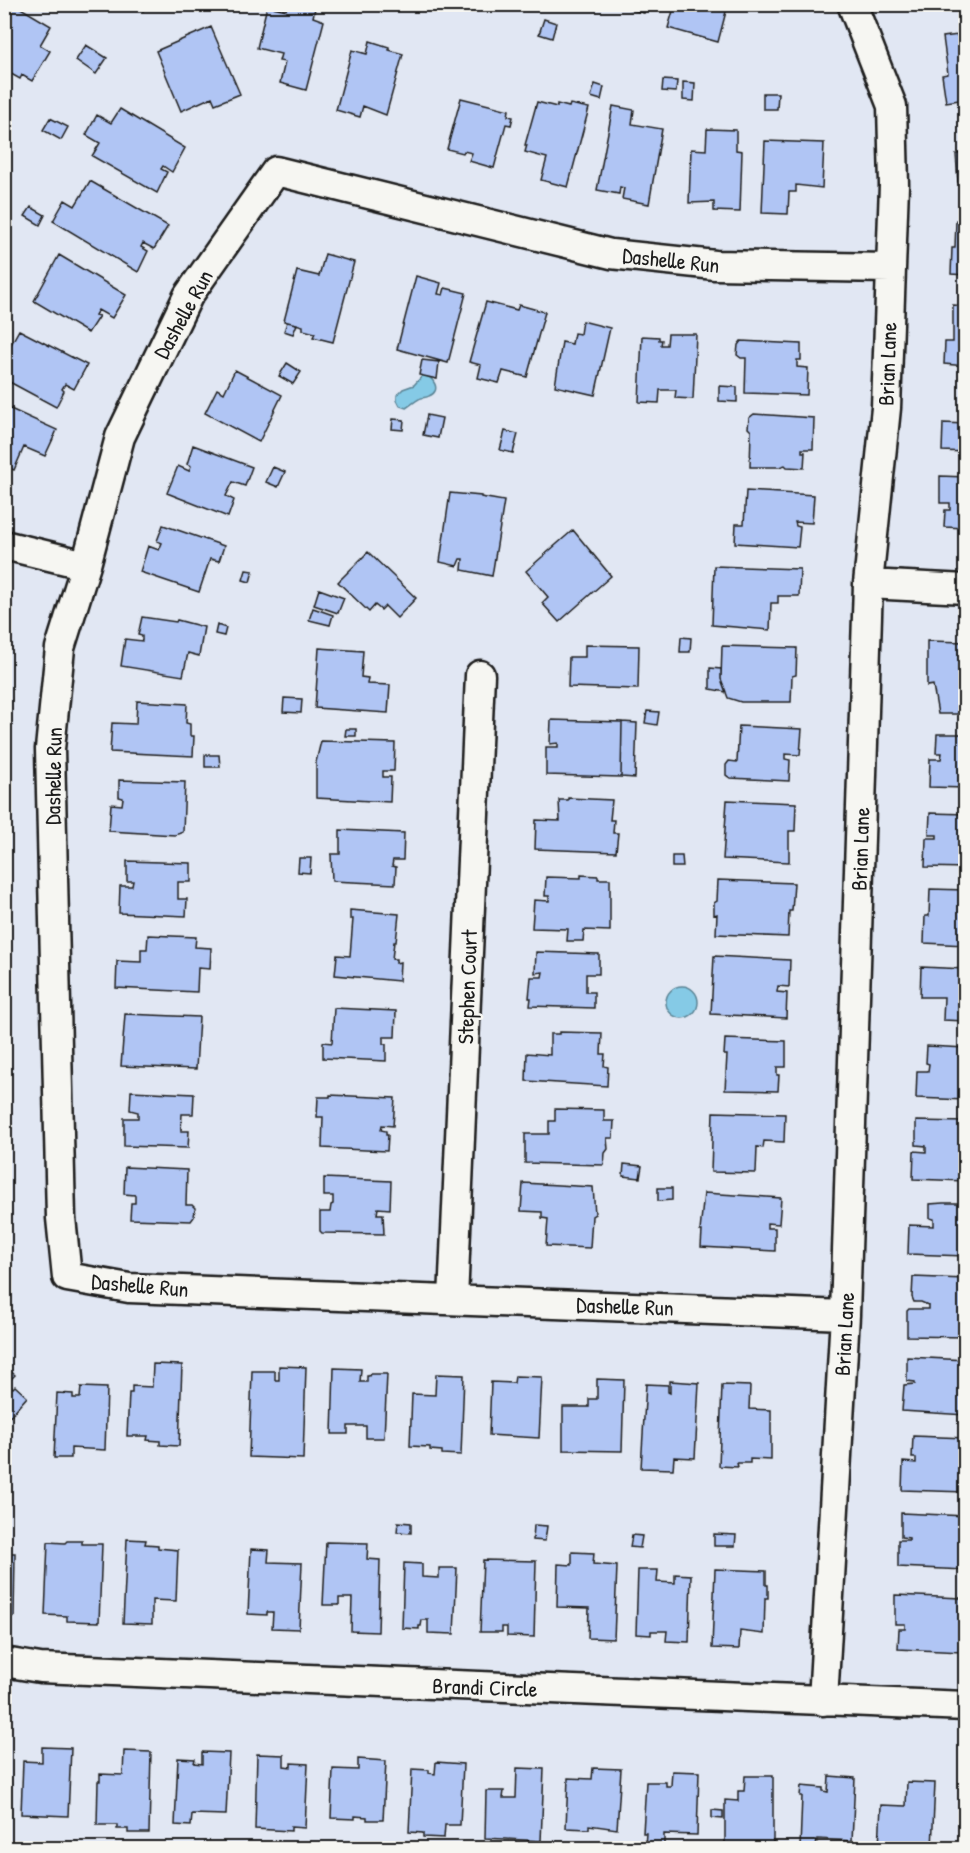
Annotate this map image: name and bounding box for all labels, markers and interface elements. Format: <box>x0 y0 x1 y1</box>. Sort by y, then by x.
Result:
street label: Dashelle Run <box>621 240 721 280</box>
street label: Dashelle Run <box>146 264 220 364</box>
street label: Brian Lane <box>871 321 903 406</box>
street label: Dashelle Run <box>37 727 69 825</box>
street label: Brian Lane <box>844 806 876 891</box>
street label: Stephen Court <box>450 929 484 1045</box>
street label: Dashelle Run <box>90 1266 190 1304</box>
street label: Dashelle Run <box>576 1289 674 1323</box>
street label: Brian Lane <box>827 1291 861 1377</box>
street label: Brandi Circle <box>432 1670 538 1704</box>

